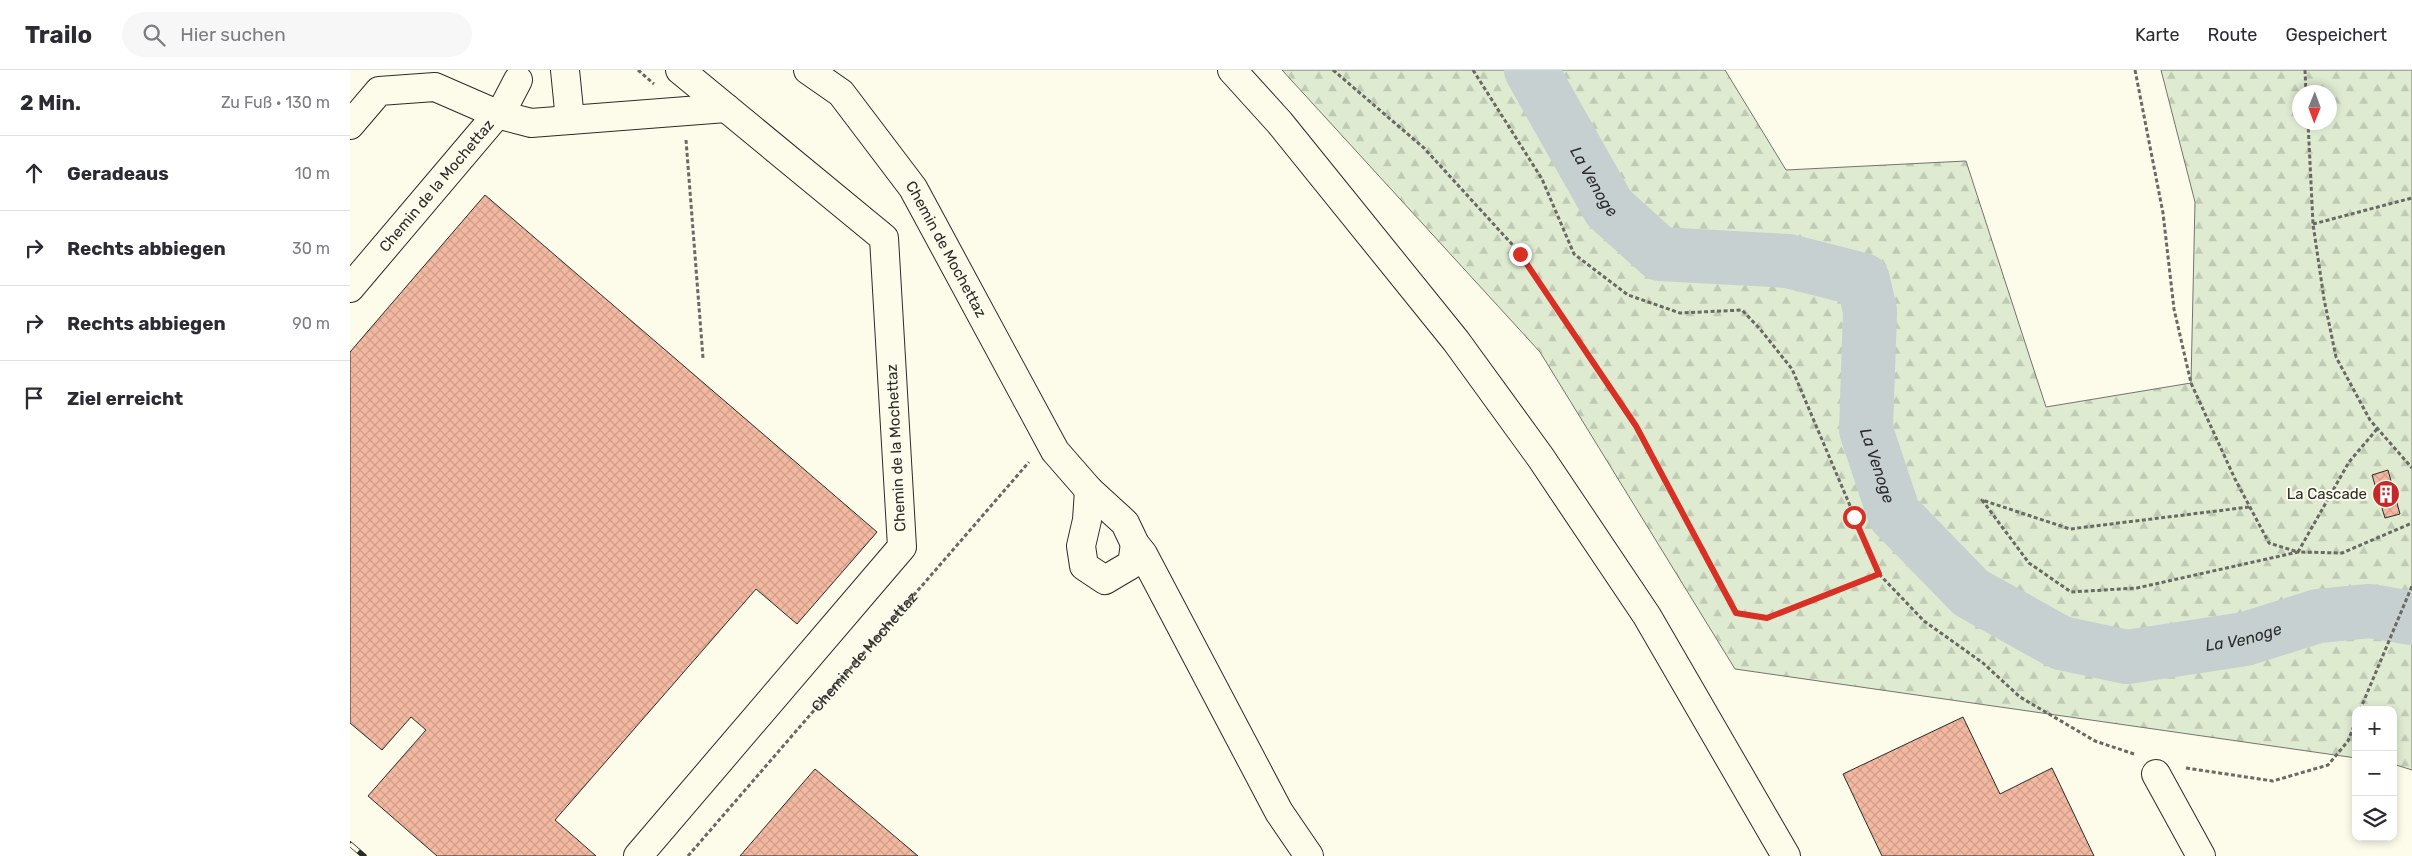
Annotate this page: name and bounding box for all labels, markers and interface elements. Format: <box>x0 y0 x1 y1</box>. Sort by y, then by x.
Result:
search box <box>122 12 472 57</box>
text: Trailo <box>25 21 92 49</box>
icon: search <box>140 21 168 49</box>
text: Hier suchen <box>180 23 286 46</box>
text: Karte <box>2135 24 2179 46</box>
text: Route <box>2207 24 2257 46</box>
text: Gespeichert <box>2285 24 2387 46</box>
north arrow <box>2292 85 2337 130</box>
text: 2 Min. <box>20 90 81 115</box>
text: Zu Fuß · 130 m <box>221 93 330 112</box>
street label: Chemin de la Mochettaz <box>375 116 498 256</box>
water label: La Venoge <box>1566 143 1621 221</box>
icon: ahead <box>20 159 48 187</box>
text: Geradeaus <box>67 162 169 185</box>
text: 10 m <box>295 164 330 183</box>
street label: Chemin de Mochettaz <box>902 177 990 321</box>
icon: right <box>20 234 48 262</box>
text: Rechts abbiegen <box>67 237 226 260</box>
text: 30 m <box>292 239 330 258</box>
route end <box>1509 243 1532 266</box>
icon: right <box>20 309 48 337</box>
text: Rechts abbiegen <box>67 312 226 335</box>
text: 90 m <box>292 314 330 333</box>
street label: Chemin de la Mochettaz <box>883 363 909 532</box>
icon: arrive <box>20 384 48 412</box>
text: Ziel erreicht <box>67 387 183 410</box>
water label: La Venoge <box>1856 426 1899 506</box>
building icon: La Cascade <box>2371 479 2401 509</box>
place label: La Cascade <box>2287 485 2367 503</box>
route start <box>1843 506 1866 529</box>
street label: Chemin de Mochettaz <box>808 588 922 715</box>
water label: La Venoge <box>2204 619 2284 655</box>
map controls <box>2352 706 2397 841</box>
button: + <box>2352 706 2397 751</box>
button: − <box>2352 751 2397 796</box>
button: layers <box>2352 796 2397 841</box>

